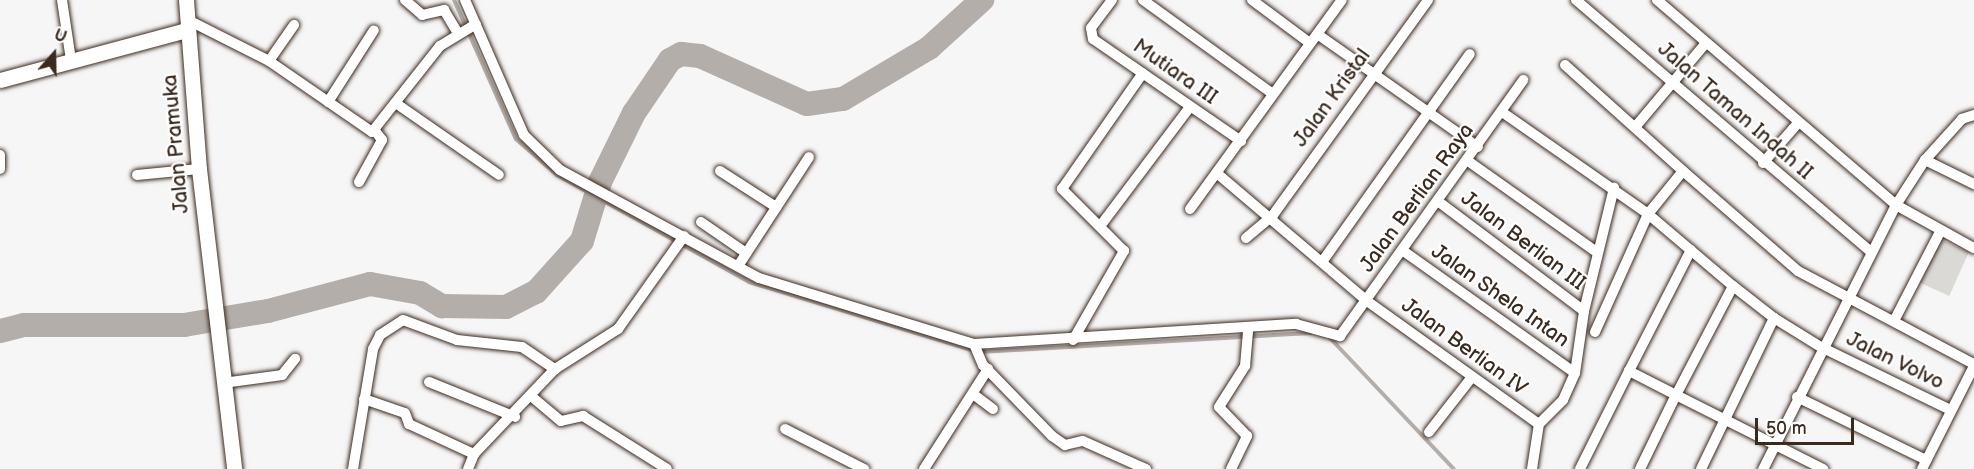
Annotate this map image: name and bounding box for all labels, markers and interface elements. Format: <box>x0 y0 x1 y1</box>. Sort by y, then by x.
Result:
north arrow <box>24 24 84 84</box>
text: U <box>52 26 69 47</box>
street label: Mutiara III <box>1128 34 1222 110</box>
street label: Jalan Taman Indah II <box>1652 37 1818 185</box>
street label: Jalan Kristal <box>1288 44 1376 152</box>
street label: Jalan Pramuka <box>157 73 195 215</box>
street label: Jalan Berlian Raya <box>1355 119 1479 277</box>
street label: Jalan Berlian III <box>1456 186 1590 296</box>
street label: Jalan Shela Intan <box>1426 239 1574 353</box>
street label: Jalan Berlian IV <box>1396 293 1532 401</box>
street label: Jalan Volvo <box>1842 326 1948 396</box>
scale bar <box>1758 406 1857 444</box>
text: 50 m <box>1766 418 1807 439</box>

